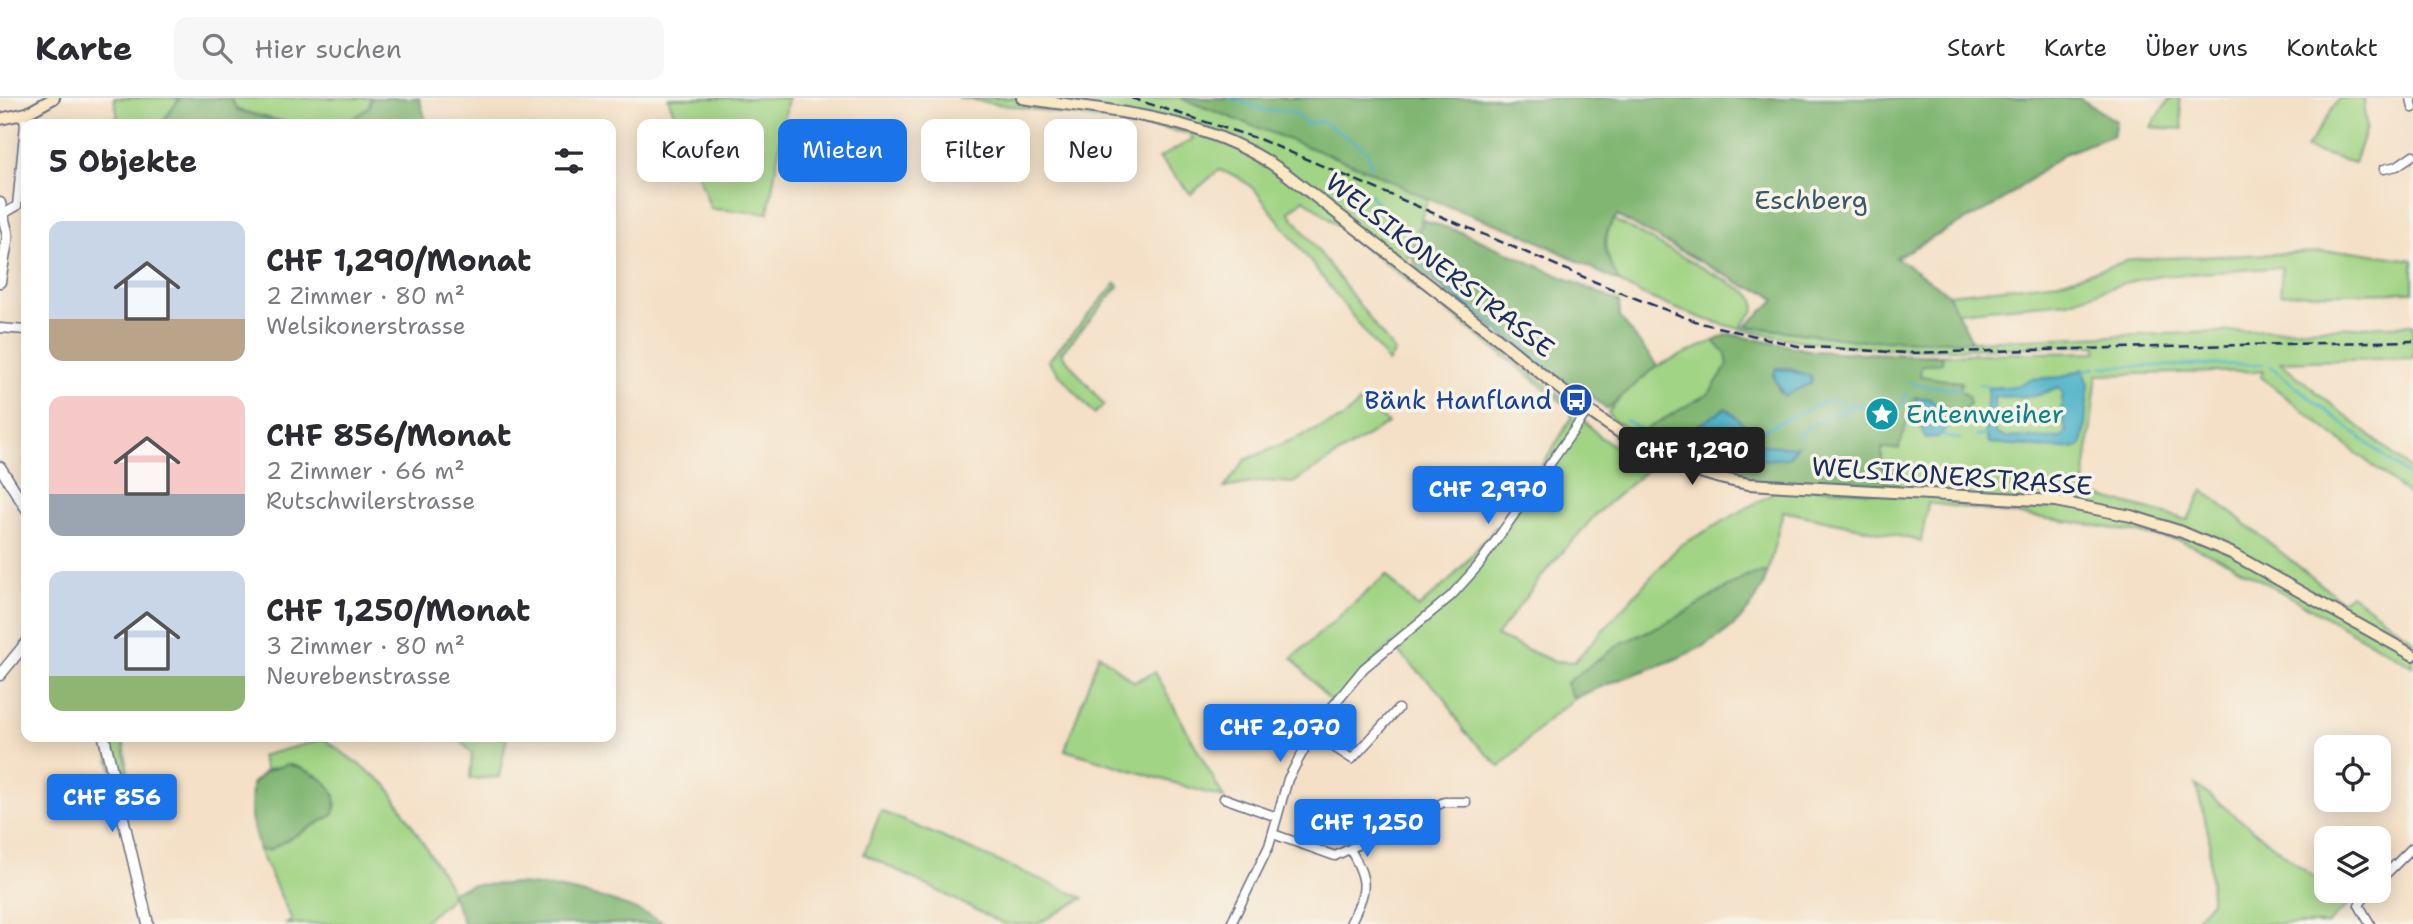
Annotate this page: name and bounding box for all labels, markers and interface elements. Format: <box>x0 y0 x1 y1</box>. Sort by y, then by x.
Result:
search box <box>174 17 664 80</box>
text: Karte <box>35 26 132 71</box>
icon: search <box>198 29 236 67</box>
text: Hier suchen <box>254 31 402 66</box>
text: Start <box>1947 32 2006 64</box>
text: Karte <box>2044 32 2107 64</box>
text: Über uns <box>2145 32 2248 64</box>
text: Kontakt <box>2286 32 2378 64</box>
chip: Kaufen <box>637 119 764 182</box>
chip: Mieten <box>778 119 907 182</box>
chip: Filter <box>921 119 1030 182</box>
chip: Neu <box>1044 119 1137 182</box>
text: 5 Objekte <box>49 141 197 182</box>
icon: filters <box>550 142 588 180</box>
street label: WELSIKONERSTRASSE <box>1319 164 1562 365</box>
park label: Eschberg <box>1754 182 1868 217</box>
text: CHF 1,290/Monat <box>266 240 531 281</box>
icon: home <box>105 249 189 333</box>
text: 2 Zimmer · 80 m² <box>266 281 465 311</box>
text: Welsikonerstrasse <box>266 311 466 341</box>
bus stop icon: Bänk Hanfland <box>1557 381 1595 419</box>
place label: Bänk Hanfland <box>1364 382 1552 417</box>
place icon: Entenweiher <box>1863 395 1901 433</box>
place label: Entenweiher <box>1906 396 2064 431</box>
text: CHF 856/Monat <box>266 415 511 456</box>
icon: home <box>105 424 189 508</box>
pin: CHF 1,290 <box>1612 428 1772 487</box>
text: CHF 1,290 <box>1635 435 1749 465</box>
street label: WELSIKONERSTRASSE <box>1810 448 2094 503</box>
text: 2 Zimmer · 66 m² <box>266 456 465 486</box>
pin: CHF 2,970 <box>1408 466 1568 526</box>
text: CHF 2,970 <box>1429 474 1547 504</box>
text: Rutschwilerstrasse <box>266 486 475 516</box>
text: CHF 1,250/Monat <box>266 590 530 631</box>
icon: home <box>105 599 189 683</box>
text: 3 Zimmer · 80 m² <box>266 631 465 661</box>
text: Neurebenstrasse <box>266 661 451 691</box>
pin: CHF 2,070 <box>1200 704 1360 764</box>
text: CHF 2,070 <box>1220 712 1340 742</box>
map controls <box>2314 735 2391 903</box>
button: locate <box>2314 735 2391 812</box>
pin: CHF 856 <box>47 774 177 834</box>
text: CHF 856 <box>63 782 161 812</box>
pin: CHF 1,250 <box>1287 800 1447 859</box>
text: CHF 1,250 <box>1310 807 1424 837</box>
button: layers <box>2314 826 2391 903</box>

